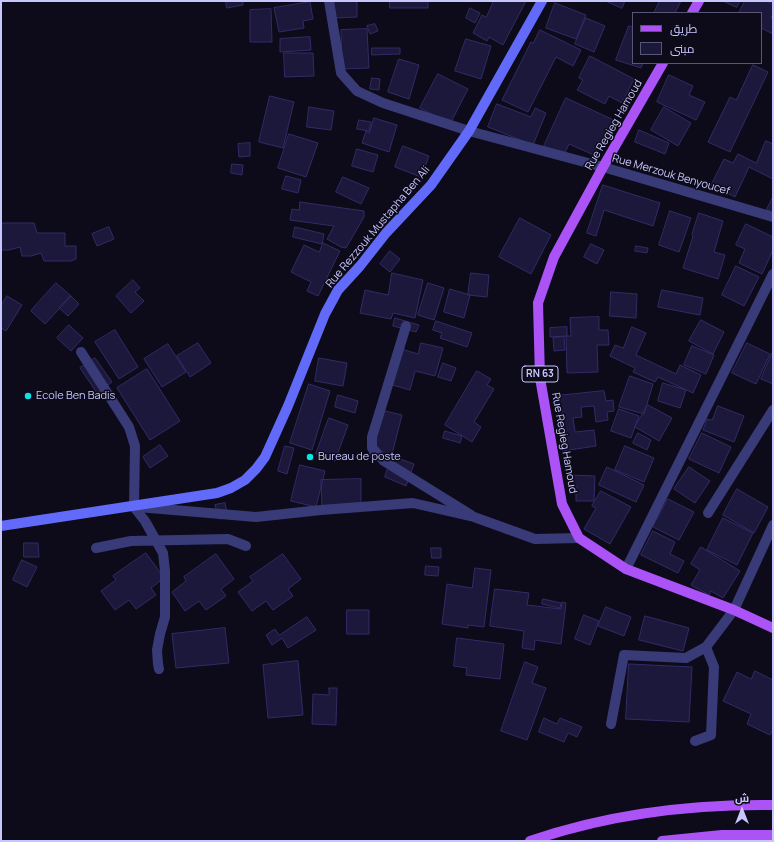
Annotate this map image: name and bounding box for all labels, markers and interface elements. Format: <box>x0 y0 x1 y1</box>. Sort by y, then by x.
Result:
legend <box>632 12 762 64</box>
text: طريق <box>670 20 697 37</box>
text: مبنى <box>670 40 695 57</box>
street label: Rue Regieg Hamoud <box>583 77 645 173</box>
street label: Rue Merzouk Benyoucef <box>611 152 731 198</box>
street label: Rue Rezzouk Mustapha Ben Ali <box>323 164 433 290</box>
road number: RN 63 <box>522 366 558 382</box>
place label: Ecole Ben Badis <box>36 389 115 403</box>
marker: Ecole Ben Badis <box>23 391 33 401</box>
street label: Rue Regieg Hamoud <box>549 392 579 494</box>
place label: Bureau de poste <box>318 450 401 464</box>
marker: Bureau de poste <box>305 452 315 462</box>
north arrow <box>722 790 762 830</box>
text: ش <box>735 790 749 805</box>

